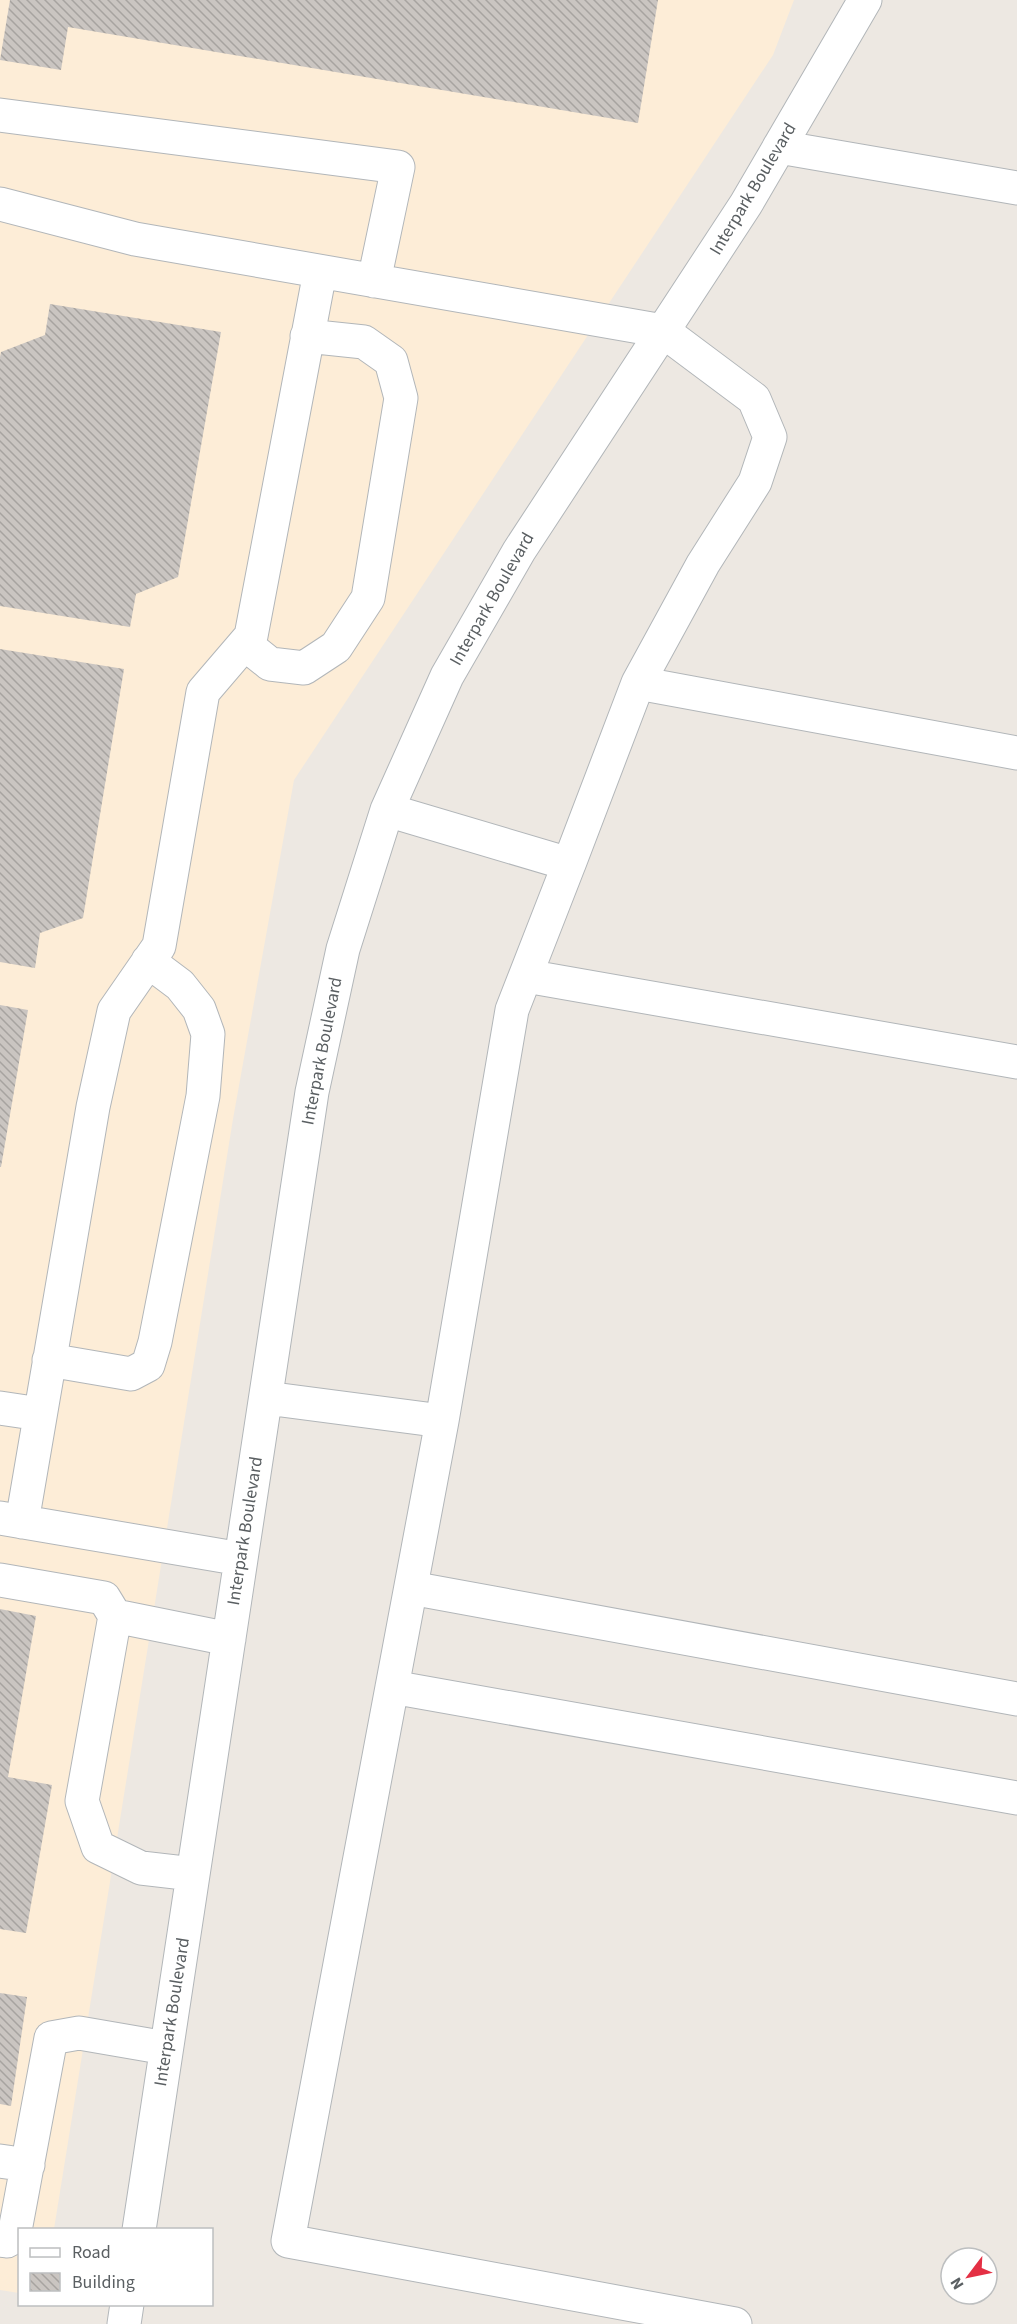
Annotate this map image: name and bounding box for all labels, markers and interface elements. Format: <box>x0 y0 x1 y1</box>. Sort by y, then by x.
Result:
street label: Interpark Boulevard <box>704 118 802 260</box>
street label: Interpark Boulevard <box>444 528 540 670</box>
street label: Interpark Boulevard <box>295 975 349 1127</box>
street label: Interpark Boulevard <box>221 1455 269 1607</box>
street label: Interpark Boulevard <box>148 1936 196 2088</box>
legend <box>18 2228 213 2306</box>
text: Road <box>72 2240 111 2265</box>
north arrow <box>939 2246 999 2306</box>
text: Building <box>72 2270 135 2295</box>
text: N <box>945 2273 969 2294</box>

